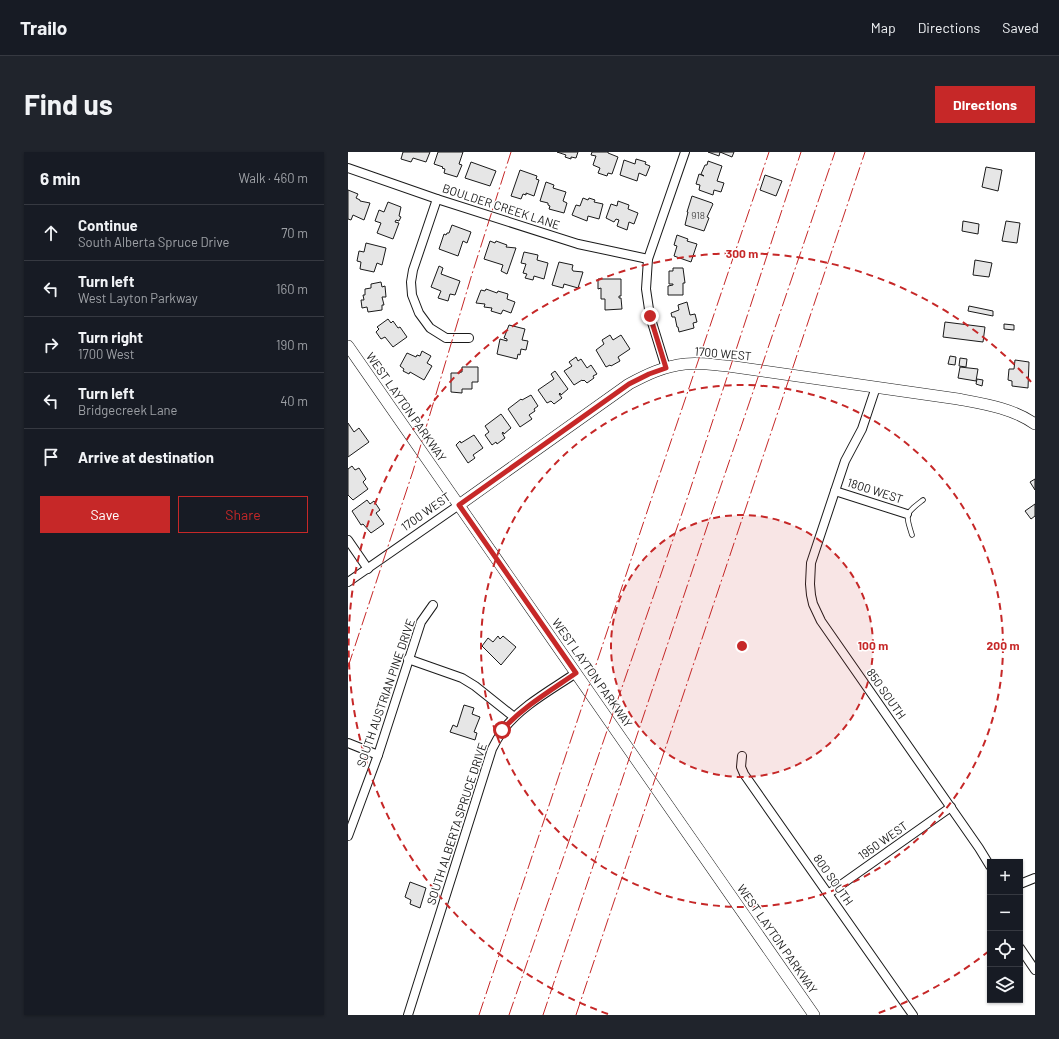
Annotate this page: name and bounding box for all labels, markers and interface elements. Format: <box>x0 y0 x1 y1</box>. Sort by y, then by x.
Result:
text: Trailo <box>20 16 67 39</box>
text: Map <box>871 19 896 36</box>
text: Directions <box>918 19 980 36</box>
text: Saved <box>1002 19 1039 36</box>
button: Directions <box>935 86 1035 123</box>
text: Find us <box>24 87 113 121</box>
text: 6 min <box>40 168 80 188</box>
text: Walk · 460 m <box>239 170 308 186</box>
street label: BOULDER CREEK LANE <box>441 180 562 232</box>
house number: 918 <box>691 209 705 221</box>
text: Continue <box>78 216 138 234</box>
icon: ahead <box>40 222 62 244</box>
text: 70 m <box>281 225 308 241</box>
text: South Alberta Spruce Drive <box>78 234 229 250</box>
text: 300 m <box>726 246 758 260</box>
text: Turn left <box>78 272 134 290</box>
icon: left <box>40 278 62 300</box>
text: 160 m <box>276 281 308 297</box>
text: West Layton Parkway <box>78 290 198 306</box>
route end <box>641 307 659 325</box>
text: Turn right <box>78 328 143 346</box>
icon: right <box>40 334 62 356</box>
text: 190 m <box>276 337 308 353</box>
street label: 1700 WEST <box>694 344 752 362</box>
text: 1700 West <box>78 346 135 362</box>
street label: WEST LAYTON PARKWAY <box>364 349 450 464</box>
text: Turn left <box>78 384 134 402</box>
icon: left <box>40 390 62 412</box>
text: 40 m <box>280 393 308 409</box>
text: Bridgecreek Lane <box>78 402 177 418</box>
icon: arrive <box>40 446 62 468</box>
text: Arrive at destination <box>78 448 214 466</box>
street label: 1800 WEST <box>846 474 905 506</box>
street label: 1700 WEST <box>398 489 453 533</box>
button: Save <box>40 496 170 533</box>
button: Share <box>178 496 308 533</box>
street label: WEST LAYTON PARKWAY <box>550 615 636 730</box>
street label: SOUTH AUSTRIAN PINE DRIVE <box>353 617 417 769</box>
text: 100 m <box>858 638 888 652</box>
text: 200 m <box>987 638 1019 652</box>
centre of rings <box>735 639 749 653</box>
street label: 850 SOUTH <box>864 665 909 721</box>
route start <box>493 721 511 739</box>
street label: SOUTH ALBERTA SPRUCE DRIVE <box>423 741 489 906</box>
street label: 1950 WEST <box>855 818 910 862</box>
street label: 800 SOUTH <box>811 851 857 908</box>
map controls <box>987 859 1023 1003</box>
button: + <box>987 859 1023 895</box>
street label: WEST LAYTON PARKWAY <box>735 881 821 996</box>
button: − <box>987 895 1023 931</box>
button: locate <box>987 931 1023 967</box>
button: layers <box>987 967 1023 1003</box>

